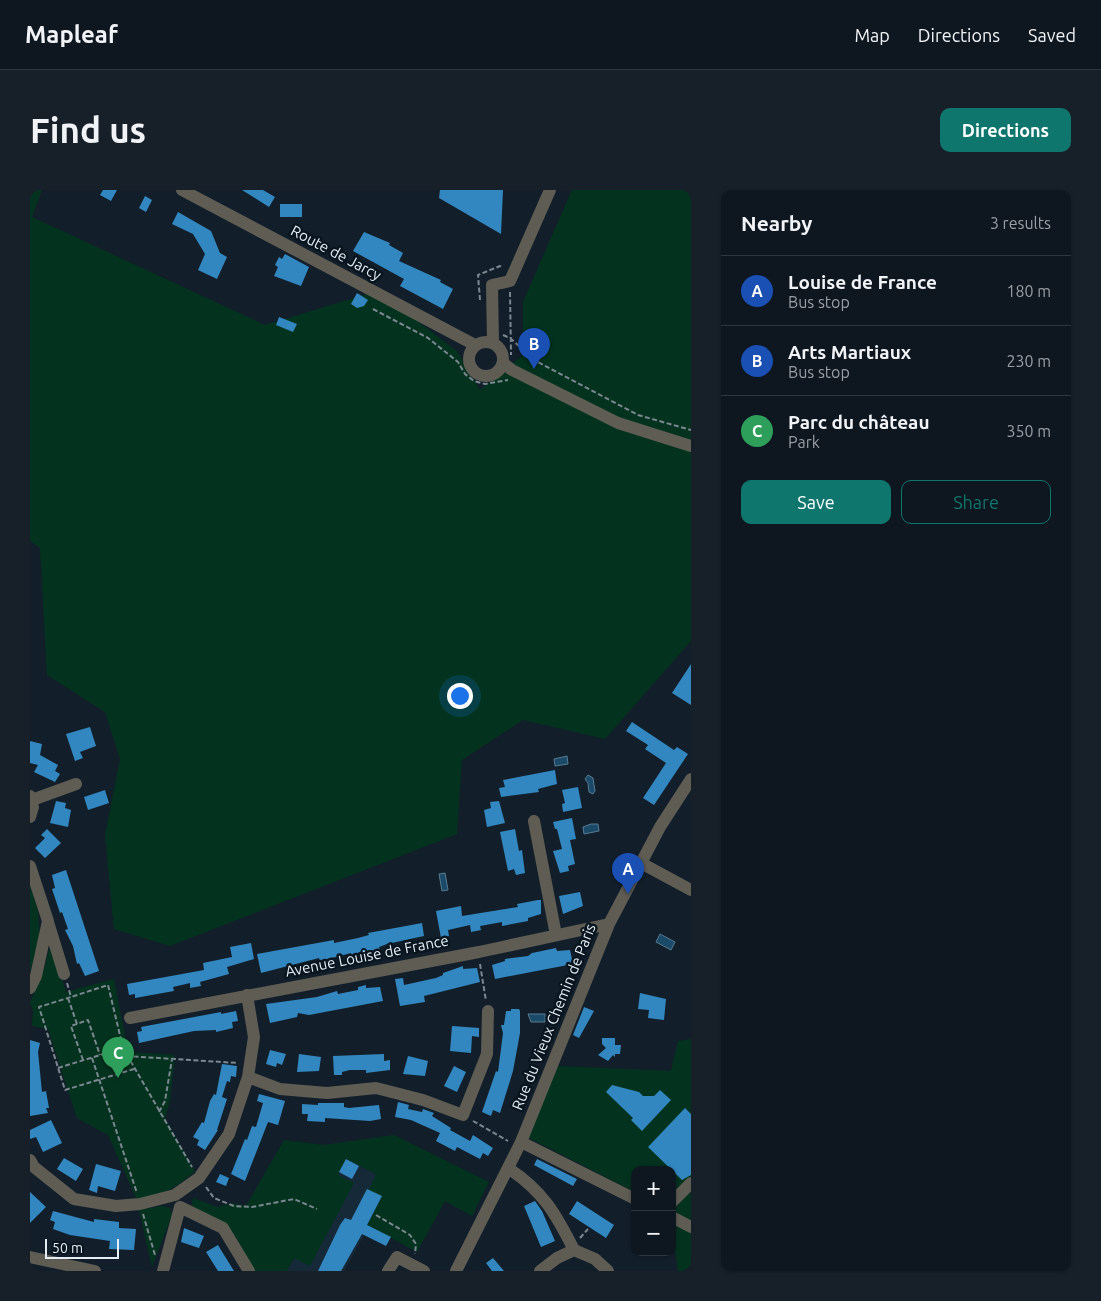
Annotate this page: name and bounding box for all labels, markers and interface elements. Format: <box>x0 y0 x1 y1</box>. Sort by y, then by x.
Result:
text: Mapleaf <box>25 21 118 48</box>
text: Map <box>854 25 890 45</box>
text: Directions <box>918 25 1000 45</box>
text: Saved <box>1028 25 1076 45</box>
button: Directions <box>940 108 1071 152</box>
text: Find us <box>30 110 146 150</box>
text: Nearby <box>741 211 812 235</box>
text: 3 results <box>990 214 1051 232</box>
street label: Route de Jarcy <box>288 222 384 284</box>
text: Louise de France <box>788 271 937 293</box>
text: A <box>751 282 763 300</box>
text: 180 m <box>1006 282 1051 300</box>
text: Bus stop <box>788 293 850 311</box>
pin: B <box>518 328 550 369</box>
text: Arts Martiaux <box>788 341 911 363</box>
text: B <box>752 352 762 370</box>
text: 230 m <box>1006 352 1051 370</box>
text: Bus stop <box>788 363 850 381</box>
text: Parc du château <box>788 411 930 433</box>
text: C <box>752 422 762 440</box>
text: 350 m <box>1006 422 1051 440</box>
text: Park <box>788 433 820 451</box>
button: Save <box>741 480 891 524</box>
button: Share <box>901 480 1051 524</box>
your location <box>447 683 473 709</box>
pin: A <box>612 853 644 894</box>
street label: Rue du Vieux Chemin de Paris <box>508 921 599 1112</box>
street label: Avenue Louise de France <box>284 931 450 980</box>
pin: C <box>102 1037 134 1078</box>
map controls <box>631 1166 676 1256</box>
button: + <box>631 1166 676 1211</box>
button: − <box>631 1211 676 1256</box>
scale bar <box>45 1236 119 1259</box>
text: 50 m <box>52 1240 83 1256</box>

